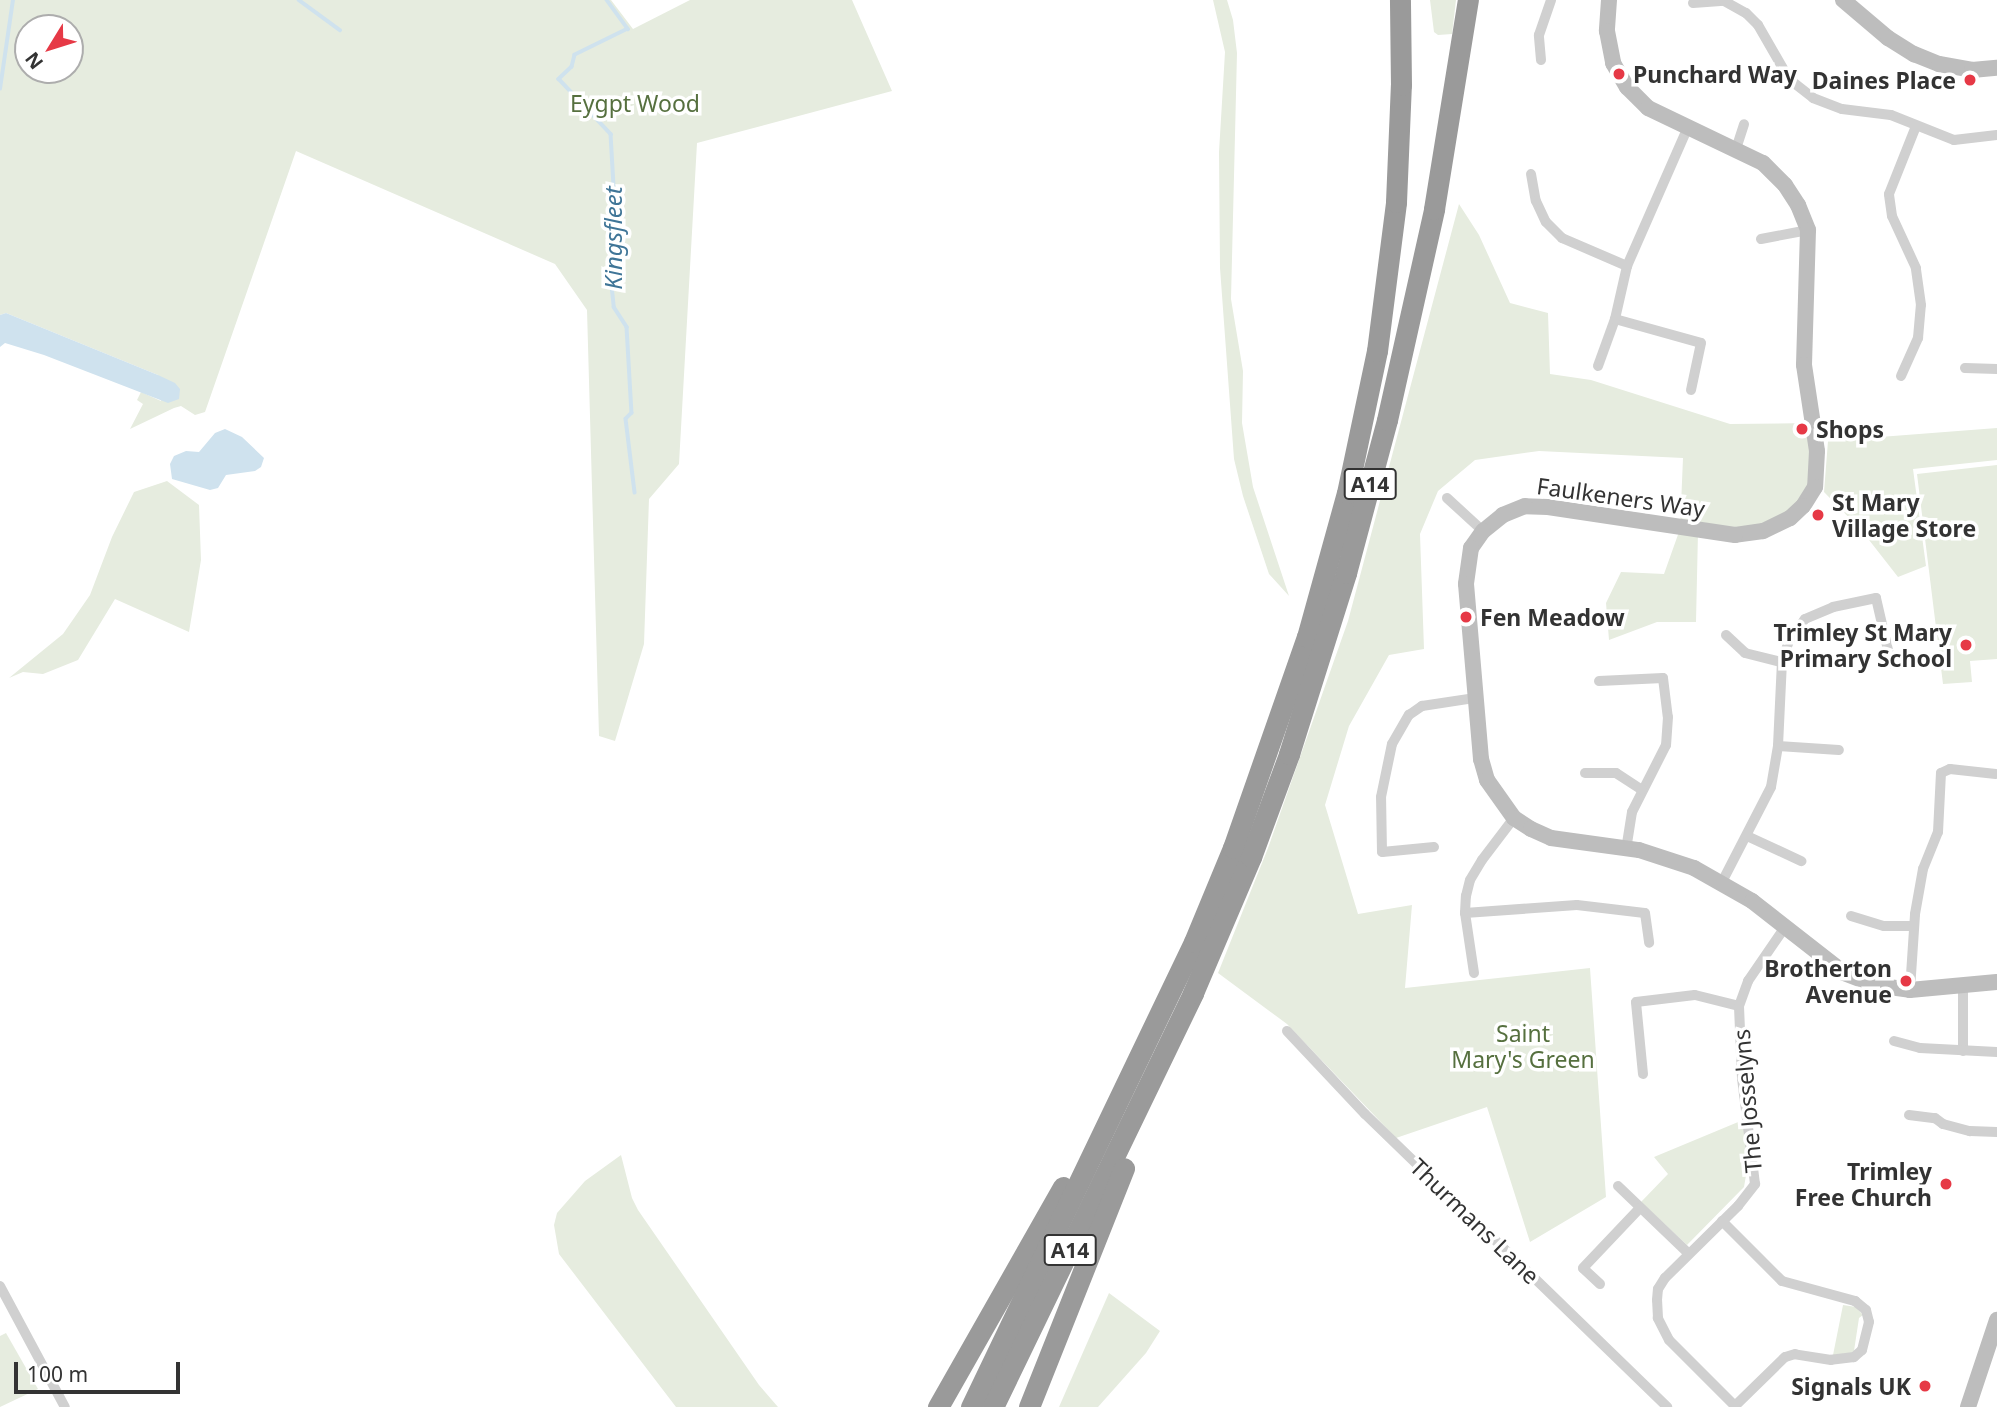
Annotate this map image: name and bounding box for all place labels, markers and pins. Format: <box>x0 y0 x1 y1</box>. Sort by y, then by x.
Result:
place label: Punchard Way <box>1633 60 1797 88</box>
marker: Punchard Way <box>1611 66 1627 82</box>
place label: Daines Place <box>1812 66 1956 94</box>
marker: Daines Place <box>1962 72 1978 88</box>
place label: Shops <box>1816 415 1884 443</box>
marker: Shops <box>1794 421 1810 437</box>
place label: St Mary Village Store <box>1832 488 1976 542</box>
marker: St Mary Village Store <box>1810 507 1826 523</box>
place label: Fen Meadow <box>1480 603 1625 631</box>
marker: Fen Meadow <box>1458 609 1474 625</box>
place label: Trimley St Mary Primary School <box>1774 618 1952 672</box>
marker: Trimley St Mary Primary School <box>1958 637 1974 653</box>
place label: Brotherton Avenue <box>1764 954 1892 1008</box>
marker: Brotherton Avenue <box>1898 973 1914 989</box>
place label: Trimley Free Church <box>1795 1157 1932 1211</box>
marker: Trimley Free Church <box>1938 1176 1954 1192</box>
place label: Signals UK <box>1791 1372 1911 1400</box>
marker: Signals UK <box>1917 1378 1933 1394</box>

